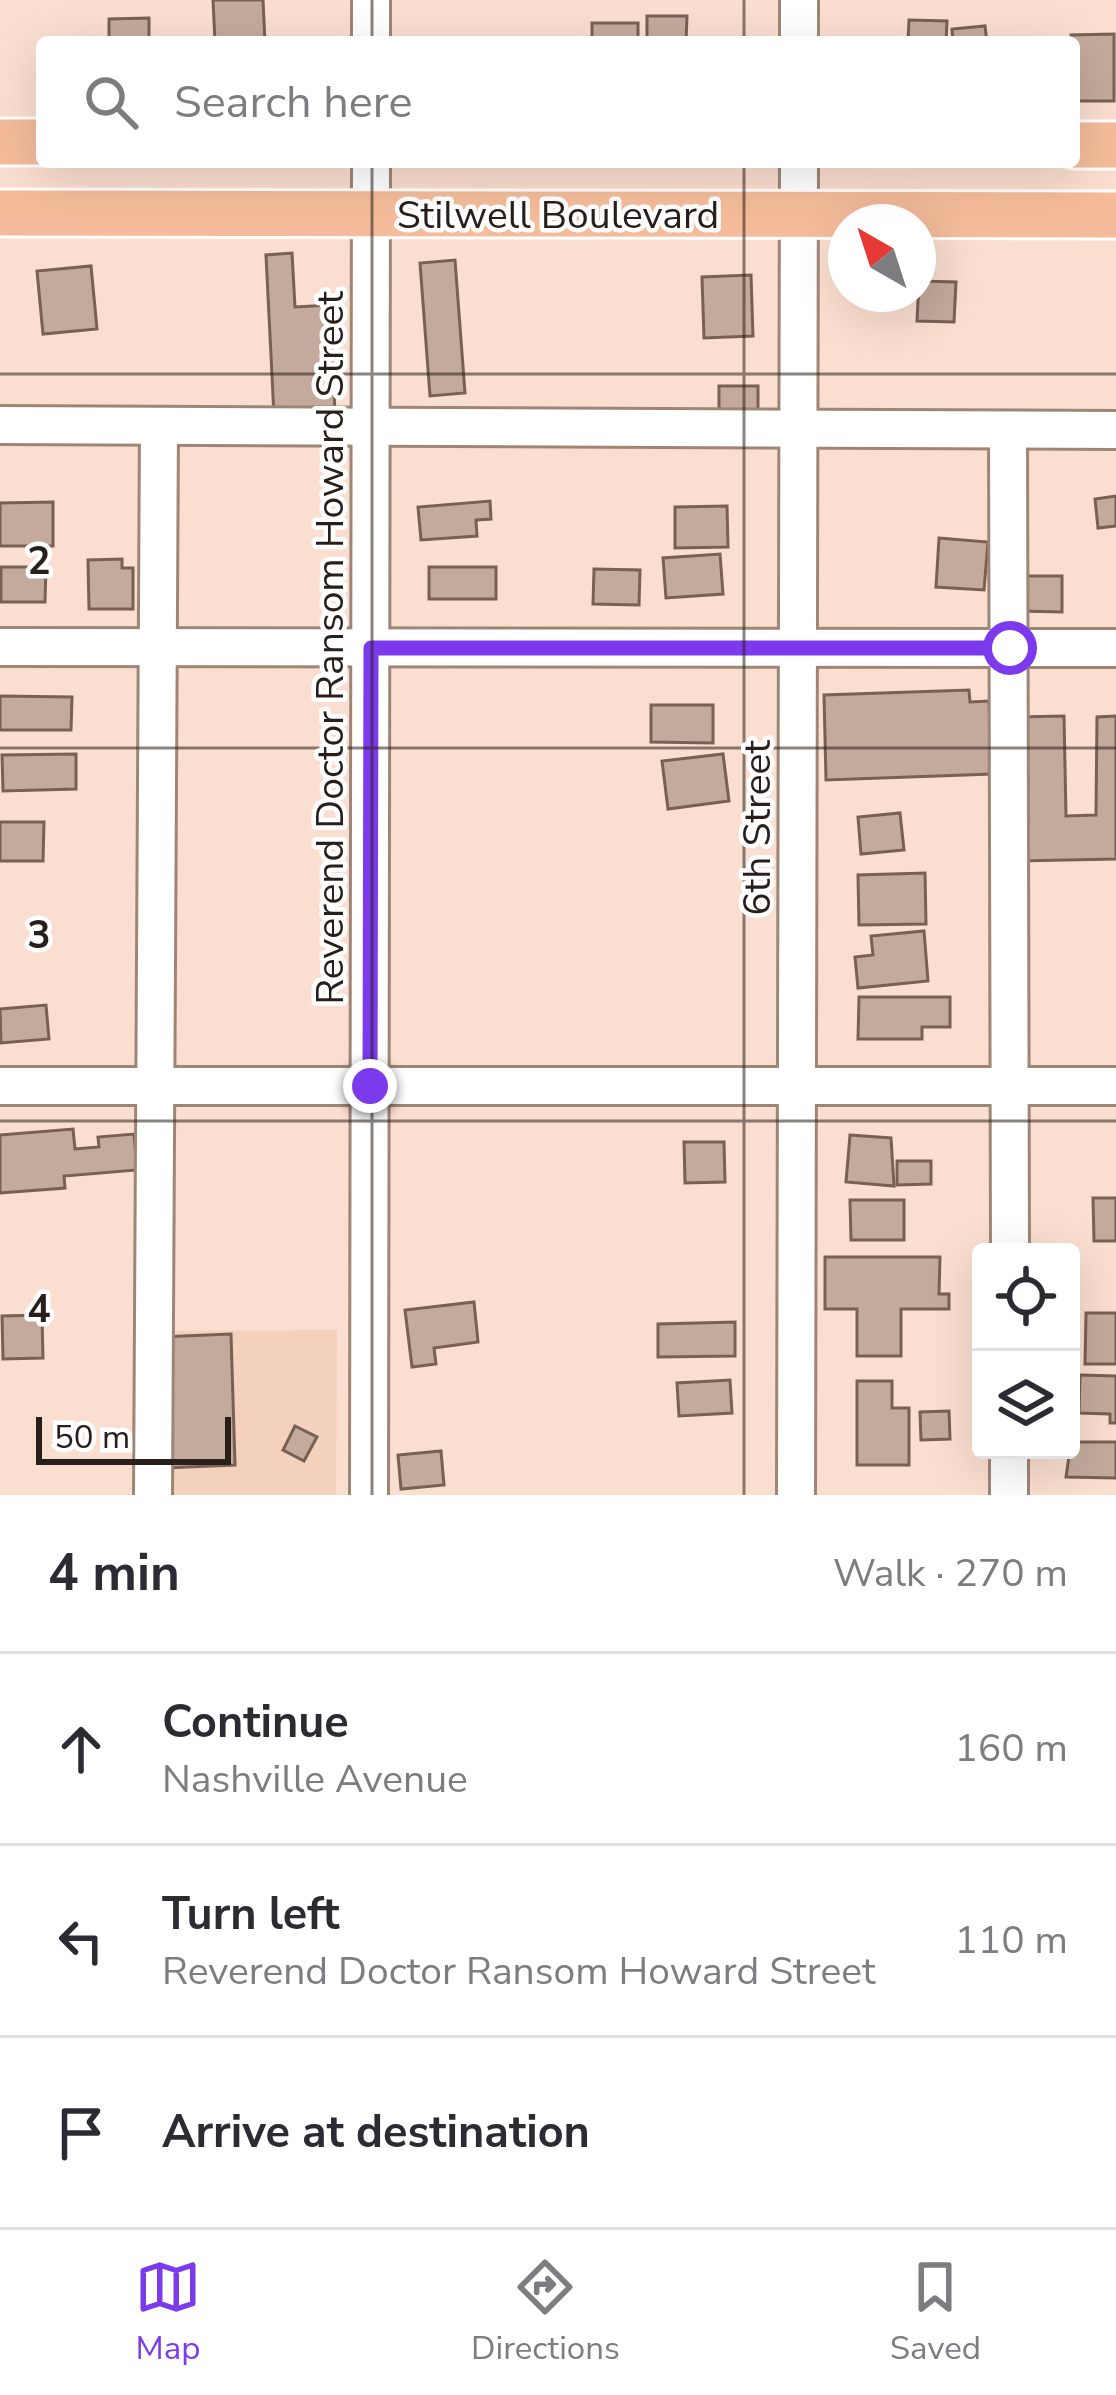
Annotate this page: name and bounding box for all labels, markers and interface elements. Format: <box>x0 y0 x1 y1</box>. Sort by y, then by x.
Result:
search box <box>36 36 1080 168</box>
icon: search <box>78 69 144 135</box>
text: Search here <box>174 72 413 133</box>
street label: Stilwell Boulevard <box>397 189 719 242</box>
north arrow <box>828 204 936 312</box>
street label: Reverend Doctor Ransom Howard Street <box>304 291 357 1005</box>
text: 2 <box>27 535 51 588</box>
route start <box>983 621 1037 675</box>
street label: 6th Street <box>731 740 784 916</box>
text: 3 <box>27 909 51 962</box>
route end <box>343 1059 397 1113</box>
map controls <box>972 1243 1080 1459</box>
button: locate <box>972 1243 1080 1351</box>
text: 4 <box>27 1283 51 1336</box>
button: layers <box>972 1351 1080 1459</box>
scale bar <box>36 1411 231 1464</box>
text: 50 m <box>54 1415 130 1460</box>
text: 4 min <box>48 1538 180 1608</box>
text: Walk · 270 m <box>833 1547 1068 1600</box>
text: Continue <box>162 1692 349 1753</box>
icon: ahead <box>48 1716 114 1782</box>
text: 160 m <box>954 1722 1068 1775</box>
text: Nashville Avenue <box>162 1753 468 1806</box>
text: Turn left <box>162 1884 340 1945</box>
icon: left <box>48 1908 114 1974</box>
text: 110 m <box>954 1914 1068 1967</box>
text: Reverend Doctor Ransom Howard Street <box>162 1945 876 1998</box>
icon: arrive <box>48 2100 114 2166</box>
text: Arrive at destination <box>162 2102 590 2163</box>
tab: Map <box>135 2254 201 2371</box>
tab: Directions <box>471 2254 620 2371</box>
tab: Saved <box>890 2254 981 2371</box>

